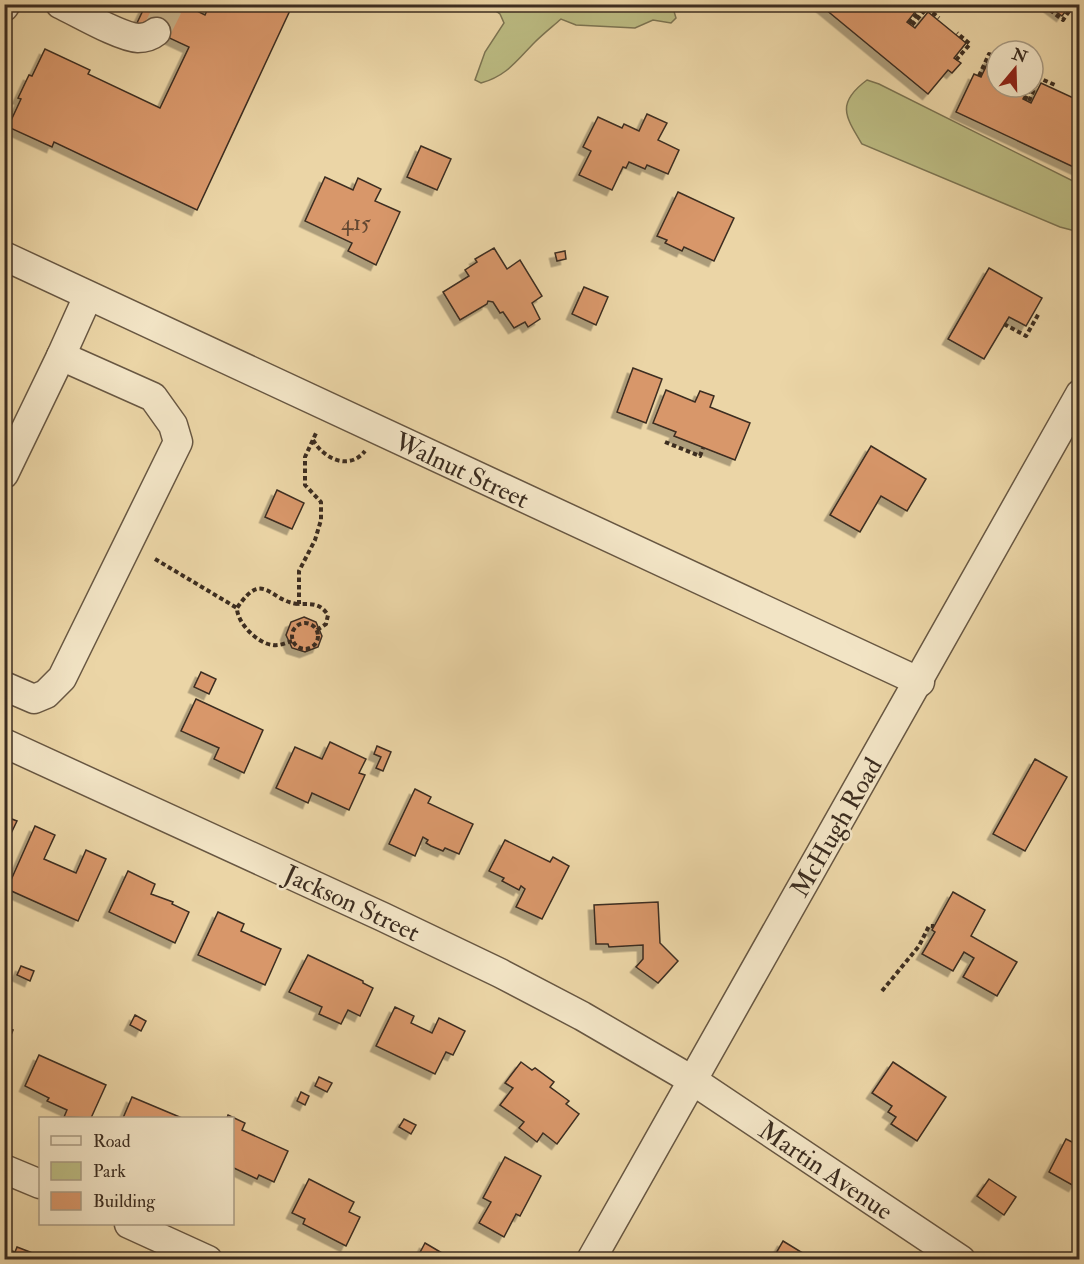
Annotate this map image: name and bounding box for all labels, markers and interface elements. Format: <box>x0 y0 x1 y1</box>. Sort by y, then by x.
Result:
north arrow <box>985 39 1045 99</box>
text: N <box>1009 44 1030 68</box>
house number: 415 <box>341 209 371 237</box>
street label: Walnut Street <box>388 425 534 516</box>
street label: McHugh Road <box>784 752 890 903</box>
street label: Jackson Street <box>278 858 425 949</box>
street label: Martin Avenue <box>752 1114 899 1227</box>
legend <box>39 1117 234 1225</box>
text: Road <box>93 1130 131 1153</box>
text: Park <box>93 1160 126 1183</box>
text: Building <box>93 1190 156 1213</box>

